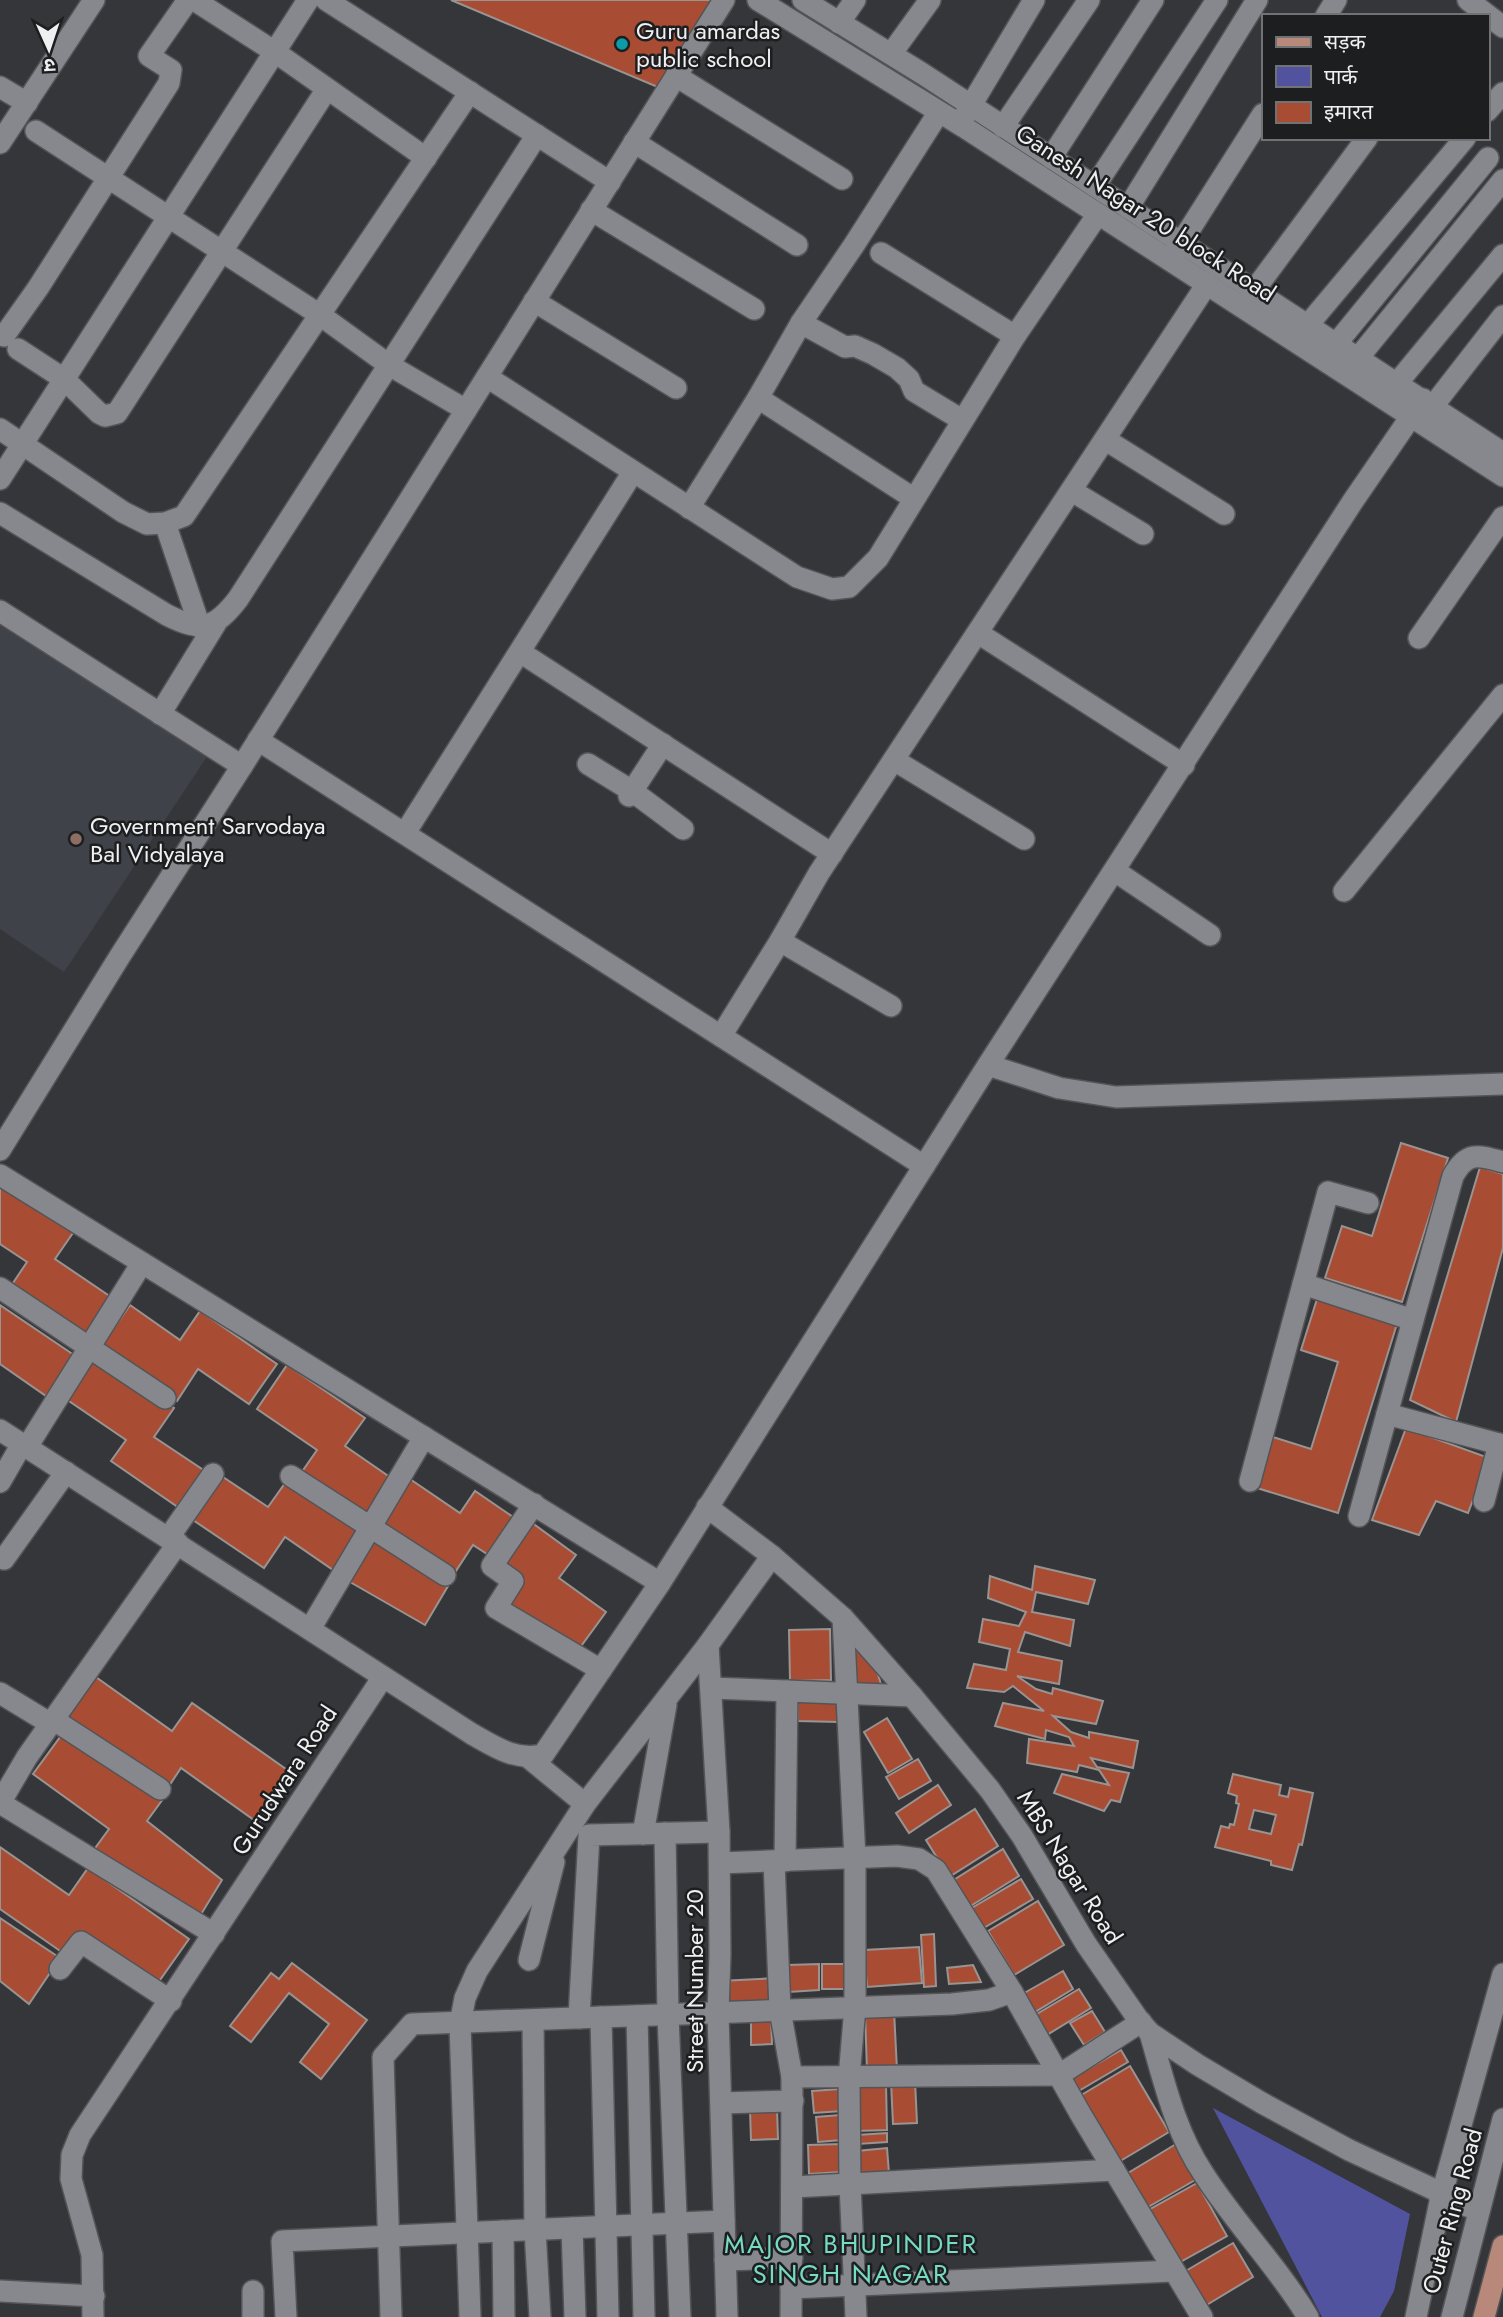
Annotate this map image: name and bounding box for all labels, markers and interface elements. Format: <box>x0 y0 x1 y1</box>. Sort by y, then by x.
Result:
place label: Guru amardas public school <box>636 13 780 76</box>
north arrow <box>14 14 84 84</box>
legend <box>1262 14 1489 140</box>
text: सड़क <box>1324 27 1366 57</box>
marker: Guru amardas public school <box>614 36 630 52</box>
text: उ <box>43 52 56 79</box>
text: पार्क <box>1324 62 1358 92</box>
text: इमारत <box>1324 97 1374 127</box>
street label: Ganesh Nagar 20 block Road <box>1009 116 1283 310</box>
place label: Government Sarvodaya Bal Vidyalaya <box>90 808 326 871</box>
marker: Government Sarvodaya Bal Vidyalaya <box>68 831 84 847</box>
street label: Gurudwara Road <box>222 1698 346 1862</box>
street label: MBS Nagar Road <box>1009 1783 1131 1951</box>
street label: Street Number 20 <box>677 1889 712 2073</box>
street label: Outer Ring Road <box>1413 2124 1491 2298</box>
district label: MAJOR BHUPINDER SINGH NAGAR <box>724 2225 978 2293</box>

